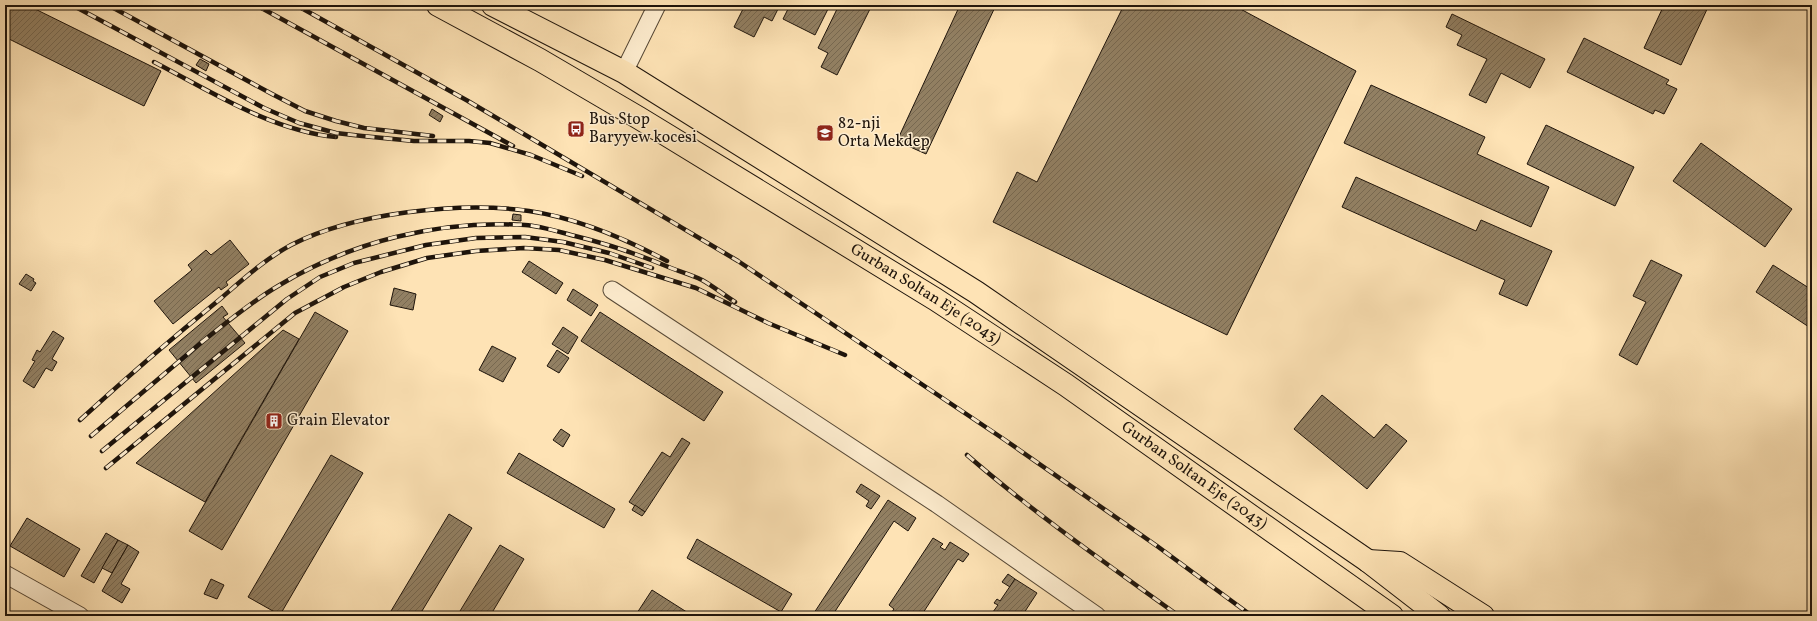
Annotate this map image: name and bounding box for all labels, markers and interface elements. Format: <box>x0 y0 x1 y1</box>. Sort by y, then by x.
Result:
place label: Bus Stop Baryyew kocesi <box>589 109 697 149</box>
place label: 82-nji Orta Mekdep <box>838 113 930 153</box>
bus stop icon: Bus Stop Baryyew kocesi <box>566 119 586 139</box>
school or university icon: 82-nji Orta Mekdep <box>815 123 835 143</box>
street label: Gurban Soltan Eje (2043) <box>846 239 1005 350</box>
place label: Grain Elevator <box>287 410 390 432</box>
building icon: Grain Elevator <box>264 411 284 431</box>
street label: Gurban Soltan Eje (2043) <box>1116 416 1272 535</box>

